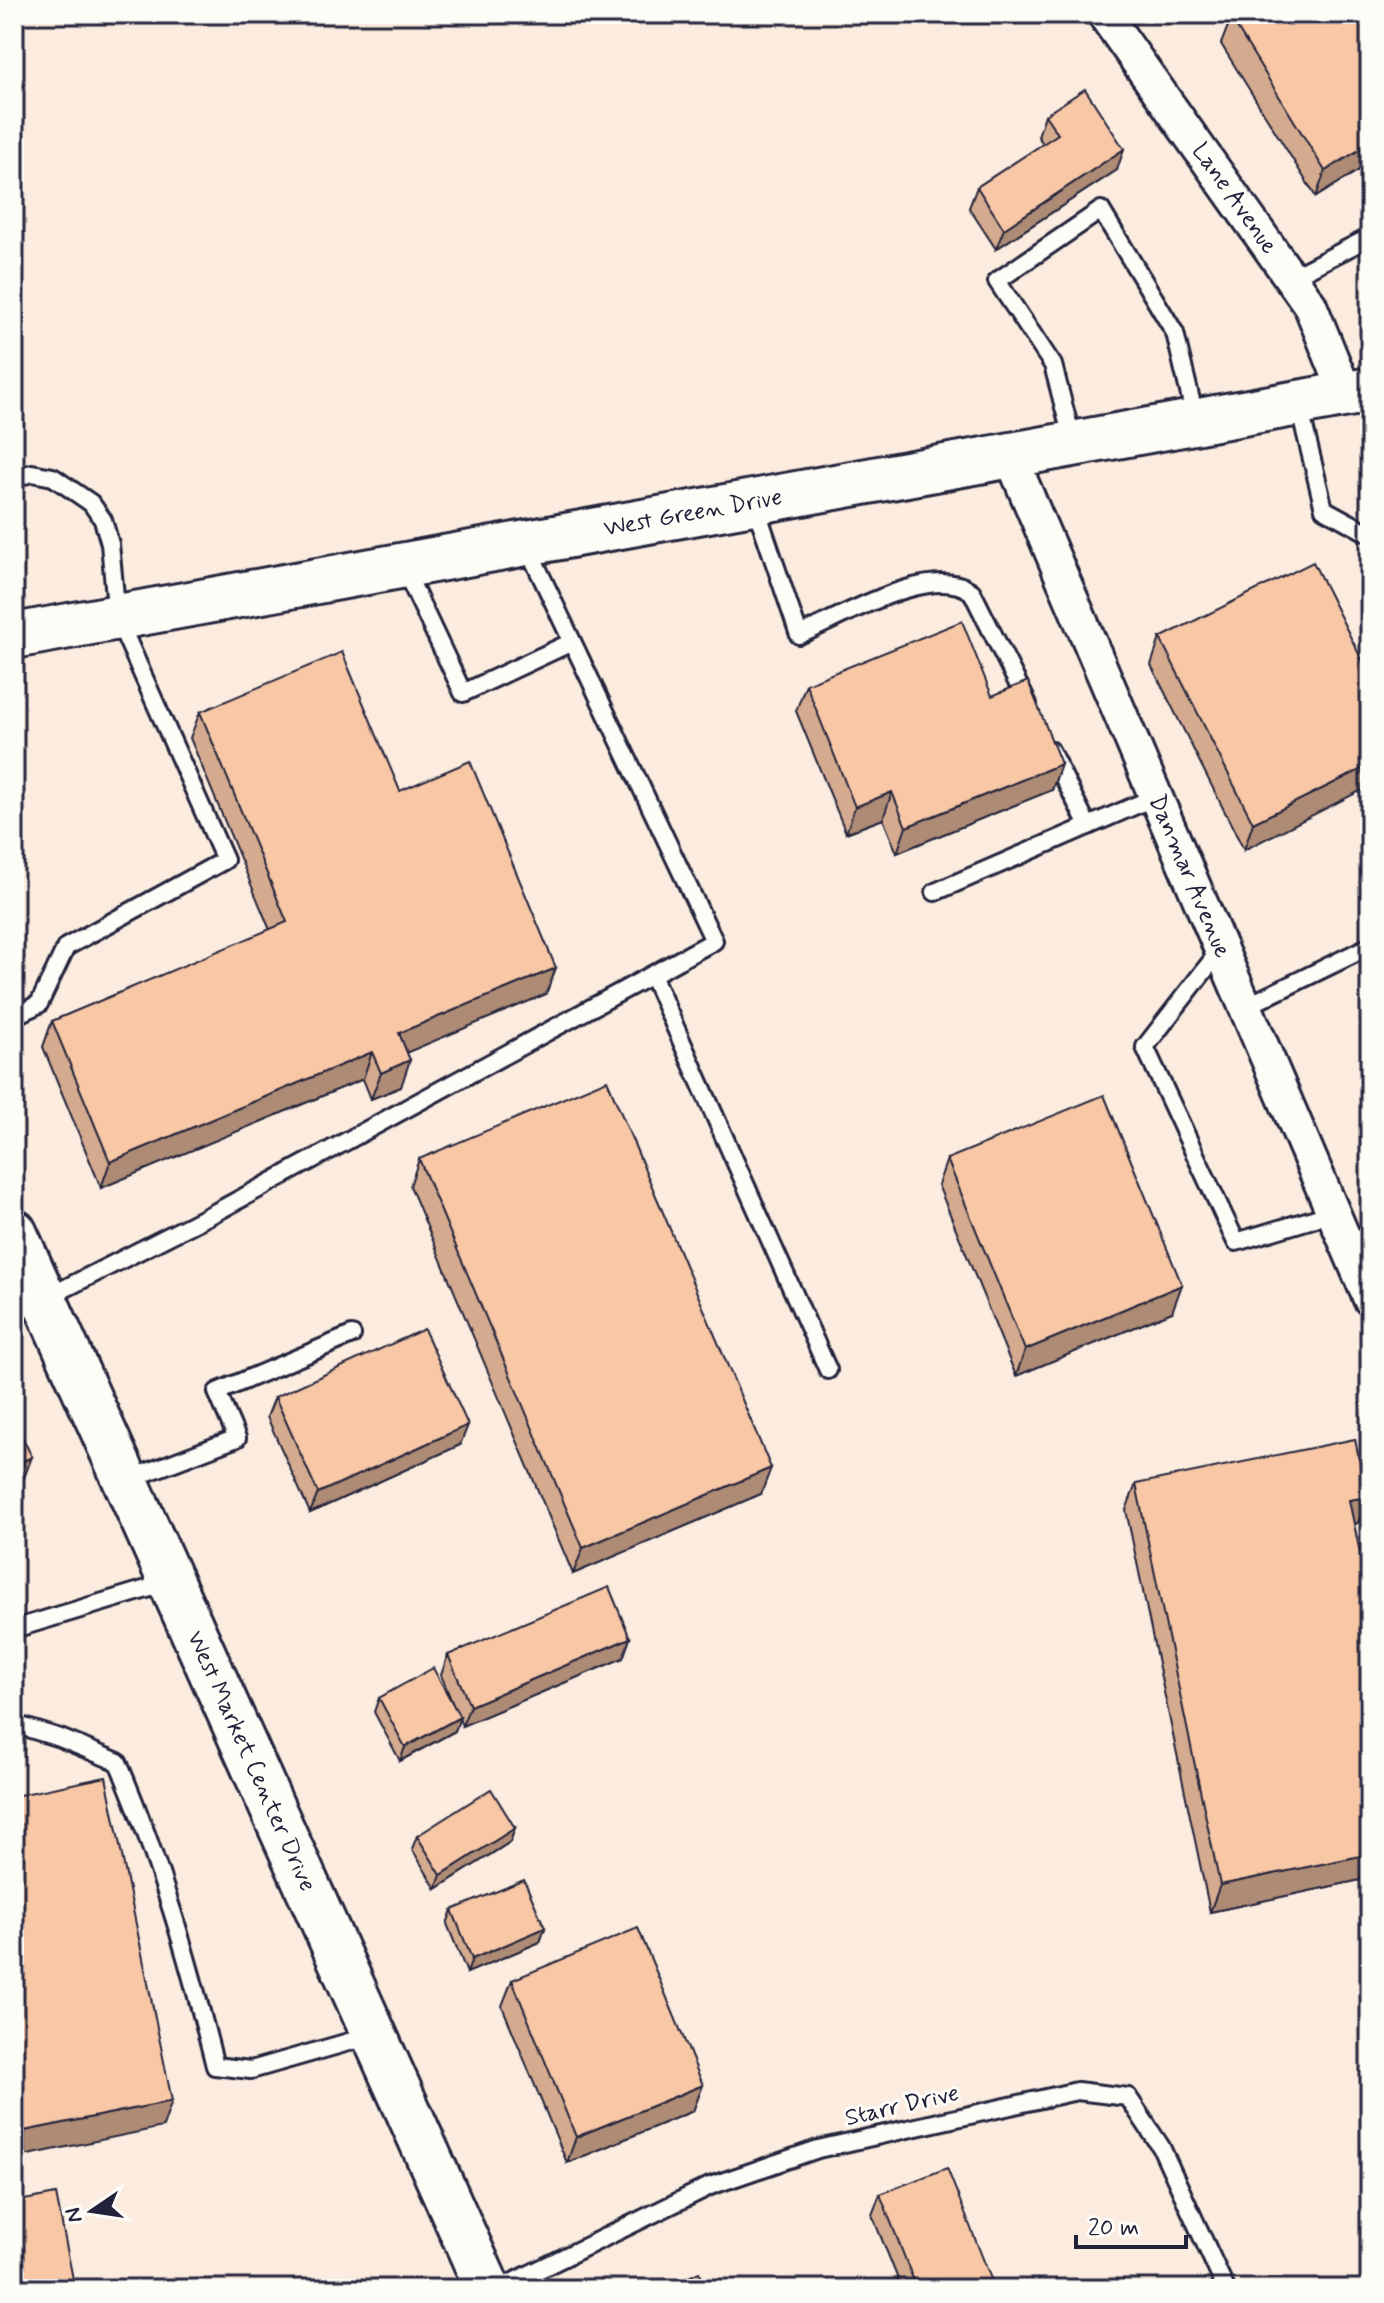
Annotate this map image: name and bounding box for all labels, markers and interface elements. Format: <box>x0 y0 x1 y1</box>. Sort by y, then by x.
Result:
street label: Lane Avenue <box>1185 137 1285 260</box>
street label: West Green Drive <box>601 481 785 544</box>
street label: Danmar Avenue <box>1141 790 1238 963</box>
street label: West Market Center Drive <box>179 1626 323 1896</box>
street label: Starr Drive <box>842 2078 962 2134</box>
north arrow <box>52 2171 132 2251</box>
scale bar <box>1076 2199 1186 2249</box>
text: N <box>59 2205 90 2225</box>
text: 20 m <box>1088 2213 1139 2244</box>

